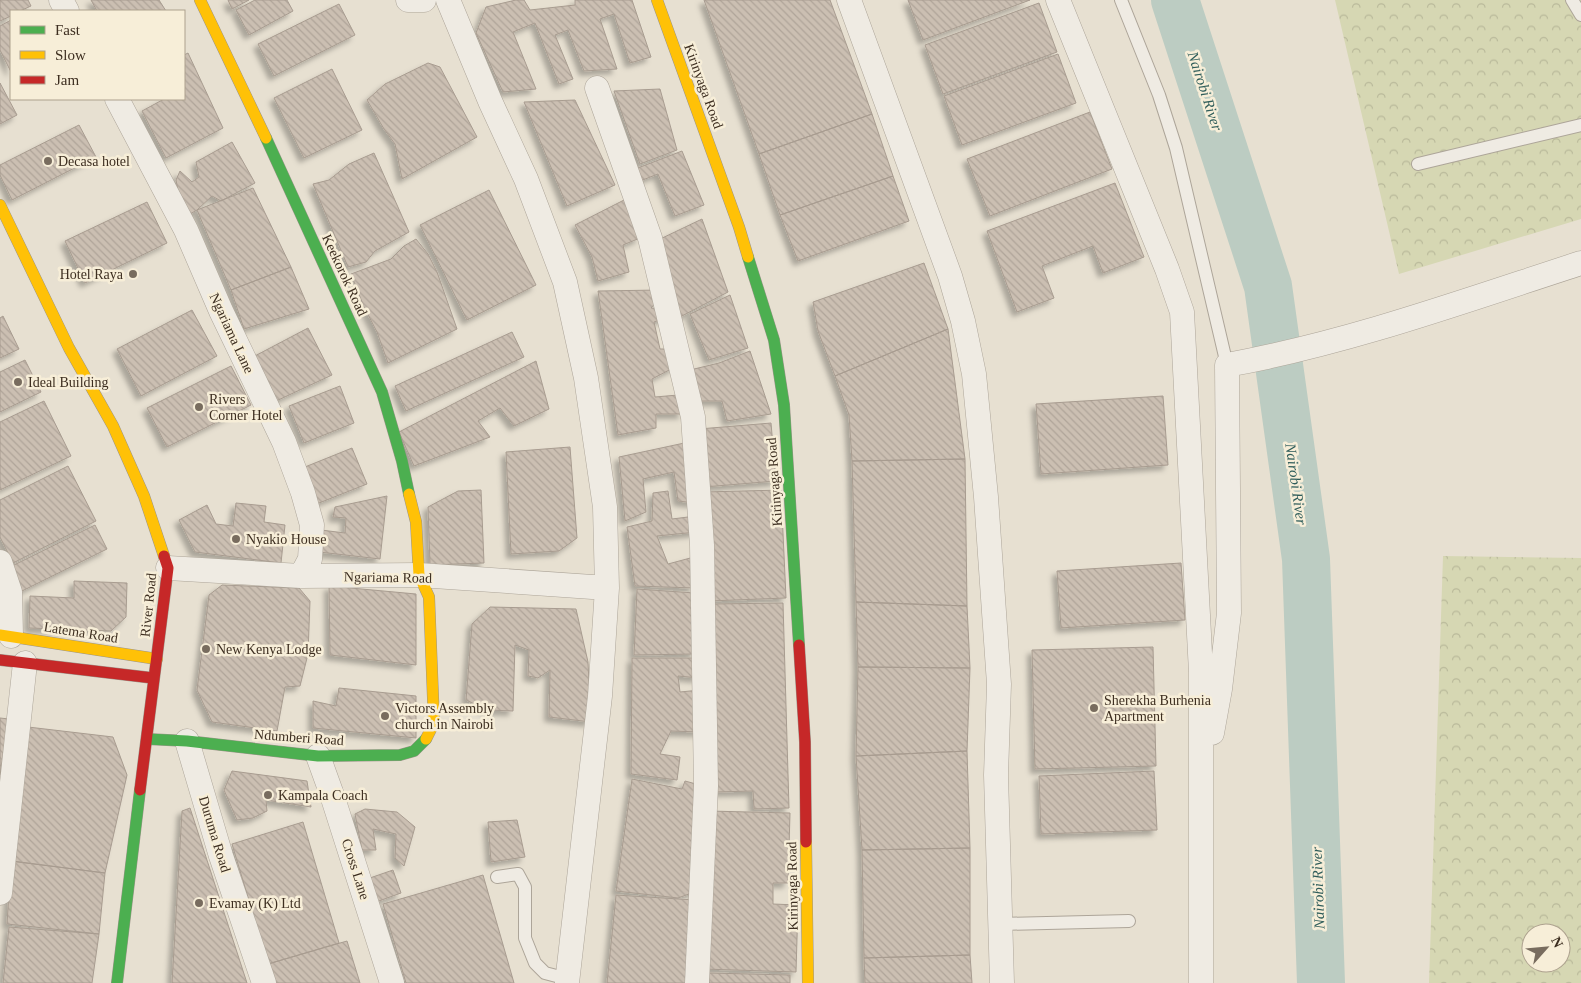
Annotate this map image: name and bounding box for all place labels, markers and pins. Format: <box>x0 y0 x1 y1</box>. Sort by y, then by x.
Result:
place label: Decasa hotel <box>58 154 130 169</box>
marker: Decasa hotel <box>42 155 54 167</box>
place label: Hotel Raya <box>60 267 124 282</box>
marker: Hotel Raya <box>127 268 139 280</box>
place label: Ideal Building <box>28 375 109 390</box>
marker: Ideal Building <box>12 376 24 388</box>
place label: Rivers Corner Hotel <box>209 392 283 423</box>
marker: Rivers Corner Hotel <box>193 401 205 413</box>
place label: Nyakio House <box>246 532 327 547</box>
marker: Nyakio House <box>230 533 242 545</box>
place label: New Kenya Lodge <box>216 642 322 657</box>
marker: New Kenya Lodge <box>200 643 212 655</box>
place label: Sherekha Burhenia Apartment <box>1104 693 1212 724</box>
place label: Victors Assembly church in Nairobi <box>395 701 494 732</box>
marker: Sherekha Burhenia Apartment <box>1088 702 1100 714</box>
marker: Victors Assembly church in Nairobi <box>379 710 391 722</box>
place label: Kampala Coach <box>278 788 368 803</box>
marker: Kampala Coach <box>262 789 274 801</box>
place label: Evamay (K) Ltd <box>209 896 301 912</box>
marker: Evamay (K) Ltd <box>193 897 205 909</box>

